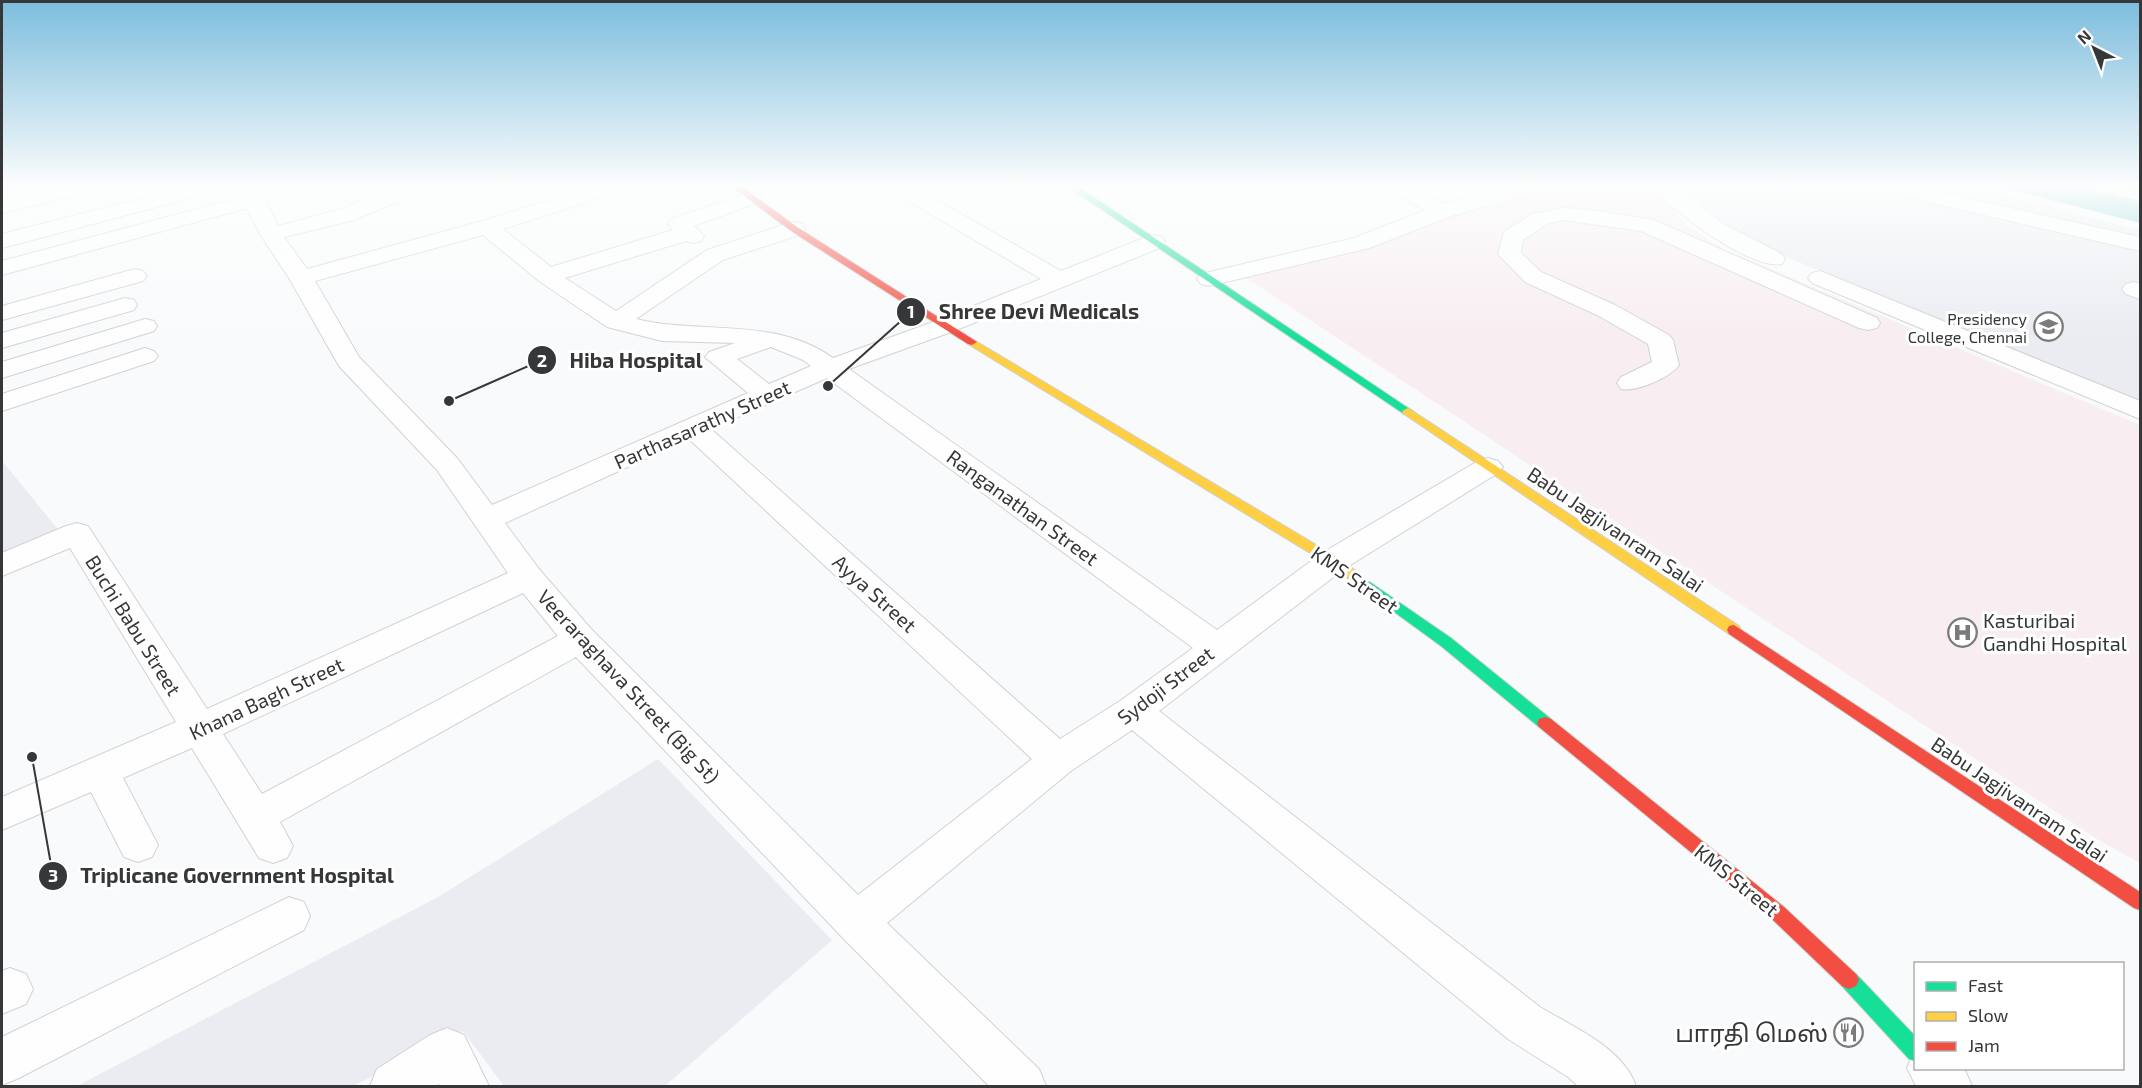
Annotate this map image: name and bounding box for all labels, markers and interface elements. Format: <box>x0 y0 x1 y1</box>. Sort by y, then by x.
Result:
north arrow <box>2064 18 2124 78</box>
text: N <box>2073 26 2094 47</box>
callout: Shree Devi Medicals <box>896 292 1151 331</box>
text: Shree Devi Medicals <box>939 298 1139 323</box>
text: 1 <box>907 300 915 322</box>
place label: Presidency College, Chennai <box>1908 309 2028 346</box>
school or university icon: Presidency College, Chennai <box>2032 311 2064 343</box>
callout: Hiba Hospital <box>527 341 714 380</box>
text: Hiba Hospital <box>569 347 703 372</box>
text: 2 <box>537 349 547 371</box>
street label: Parthasarathy Street <box>610 374 794 474</box>
street label: Ranganathan Street <box>943 444 1104 570</box>
street label: Babu Jagjivanram Salai <box>1523 461 1709 597</box>
street label: KMS Street <box>1307 540 1403 618</box>
street label: Ayya Street <box>828 549 922 637</box>
street label: Buchi Babu Street <box>81 550 187 700</box>
street label: Veeraraghava Street (Big St) <box>533 584 725 788</box>
place label: Kasturibai Gandhi Hospital <box>1983 608 2127 655</box>
hospital icon: Kasturibai Gandhi Hospital <box>1946 616 1978 648</box>
street label: Sydoji Street <box>1112 641 1218 729</box>
street label: Khana Bagh Street <box>185 652 347 744</box>
street label: Babu Jagjivanram Salai <box>1927 731 2113 867</box>
street label: KMS Street <box>1690 839 1784 921</box>
callout: Triplicane Government Hospital <box>38 857 406 896</box>
text: Triplicane Government Hospital <box>80 862 394 887</box>
text: 3 <box>48 864 58 886</box>
legend <box>1914 962 2124 1070</box>
text: Fast <box>1968 974 2003 996</box>
text: Slow <box>1968 1004 2009 1026</box>
restaurant icon: பாரதி மெஸ் <box>1833 1016 1865 1048</box>
place label: பாரதி மெஸ் <box>1675 1018 1828 1050</box>
text: Jam <box>1968 1034 2000 1056</box>

